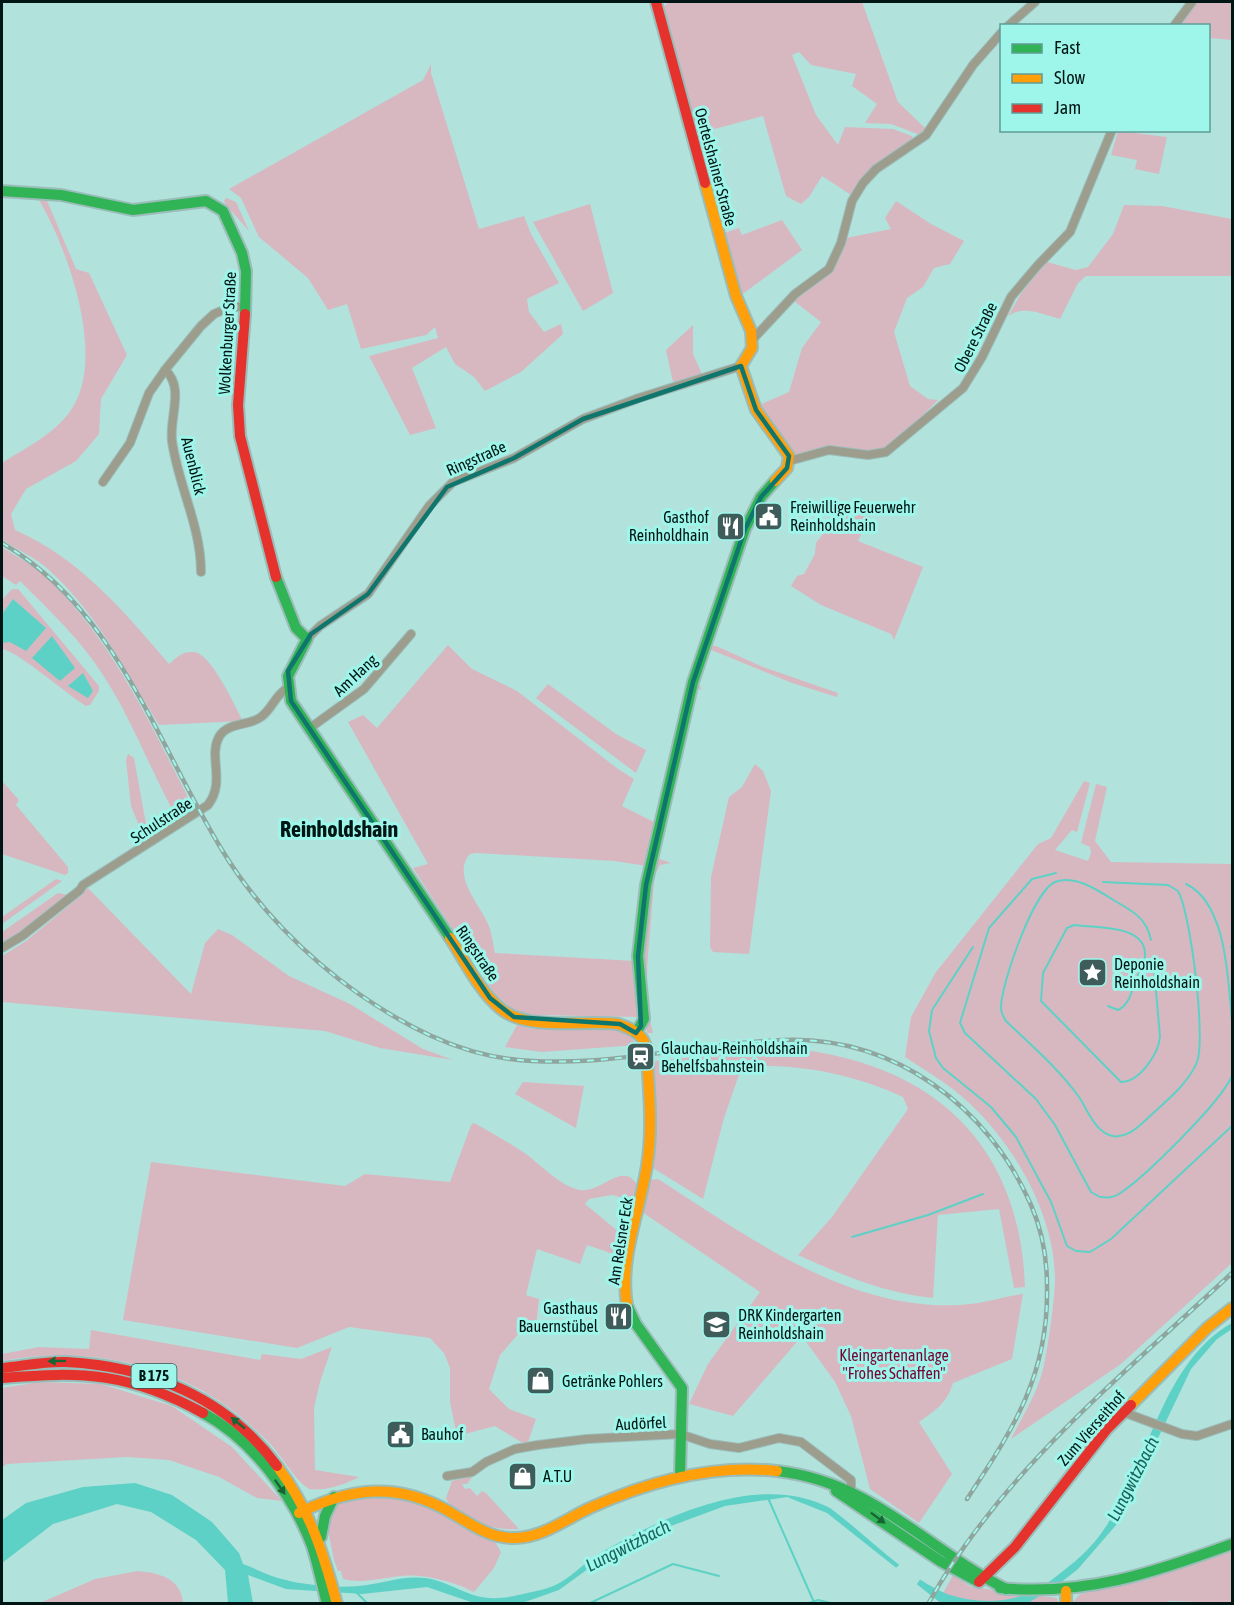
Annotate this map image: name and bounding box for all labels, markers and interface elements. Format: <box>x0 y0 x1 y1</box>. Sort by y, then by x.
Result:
legend <box>1000 24 1210 132</box>
text: Fast <box>1054 37 1081 58</box>
text: Slow <box>1054 67 1085 88</box>
text: Jam <box>1054 97 1081 118</box>
street label: Oertelshainer Straße <box>692 106 740 228</box>
street label: Wolkenburger Straße <box>215 271 240 395</box>
street label: Obere Straße <box>950 299 1000 375</box>
street label: Auenblick <box>178 435 210 497</box>
street label: Ringstraße <box>443 437 509 480</box>
place label: Freiwillige Feuerwehr Reinholdshain <box>790 498 916 534</box>
public building icon: Freiwillige Feuerwehr Reinholdshain <box>753 500 785 532</box>
place label: Gasthof Reinholdhain <box>629 508 710 544</box>
restaurant icon: Gasthof Reinholdhain <box>714 510 746 542</box>
street label: Am Hang <box>330 650 381 700</box>
street label: Schulstraße <box>127 794 195 846</box>
district label: Reinholdshain <box>280 816 398 842</box>
street label: Ringstraße <box>452 922 503 985</box>
place label: Deponie Reinholdshain <box>1114 955 1200 991</box>
place icon: Deponie Reinholdshain <box>1077 957 1109 989</box>
place label: Glauchau-Reinholdshain Behelfsbahnstein <box>661 1039 808 1075</box>
station icon: Glauchau-Reinholdshain Behelfsbahnstein <box>624 1041 656 1073</box>
street label: Am Relsner Eck <box>604 1196 636 1286</box>
place label: Gasthaus Bauernstübel <box>518 1299 599 1335</box>
restaurant icon: Gasthaus Bauernstübel <box>603 1301 635 1333</box>
place label: DRK Kindergarten Reinholdshain <box>738 1306 841 1342</box>
school or university icon: DRK Kindergarten Reinholdshain <box>701 1308 733 1340</box>
park label: Kleingartenanlage "Frohes Schaffen" <box>839 1346 949 1382</box>
one-way arrow <box>48 1356 67 1366</box>
road number: B 175 <box>132 1364 176 1388</box>
shop icon: Getränke Pohlers <box>525 1365 557 1397</box>
place label: Getränke Pohlers <box>562 1372 663 1390</box>
street label: Zum Vierseithof <box>1054 1387 1129 1469</box>
street label: Audörfel <box>615 1413 668 1433</box>
one-way arrow <box>230 1416 246 1429</box>
public building icon: Bauhof <box>384 1418 416 1450</box>
place label: Bauhof <box>421 1425 464 1443</box>
water label: Lungwitzbach <box>1102 1433 1163 1524</box>
shop icon: A.T.U <box>506 1460 538 1492</box>
place label: A.T.U <box>543 1467 572 1485</box>
one-way arrow <box>274 1479 285 1496</box>
one-way arrow <box>870 1512 886 1524</box>
water label: Lungwitzbach <box>582 1515 674 1576</box>

